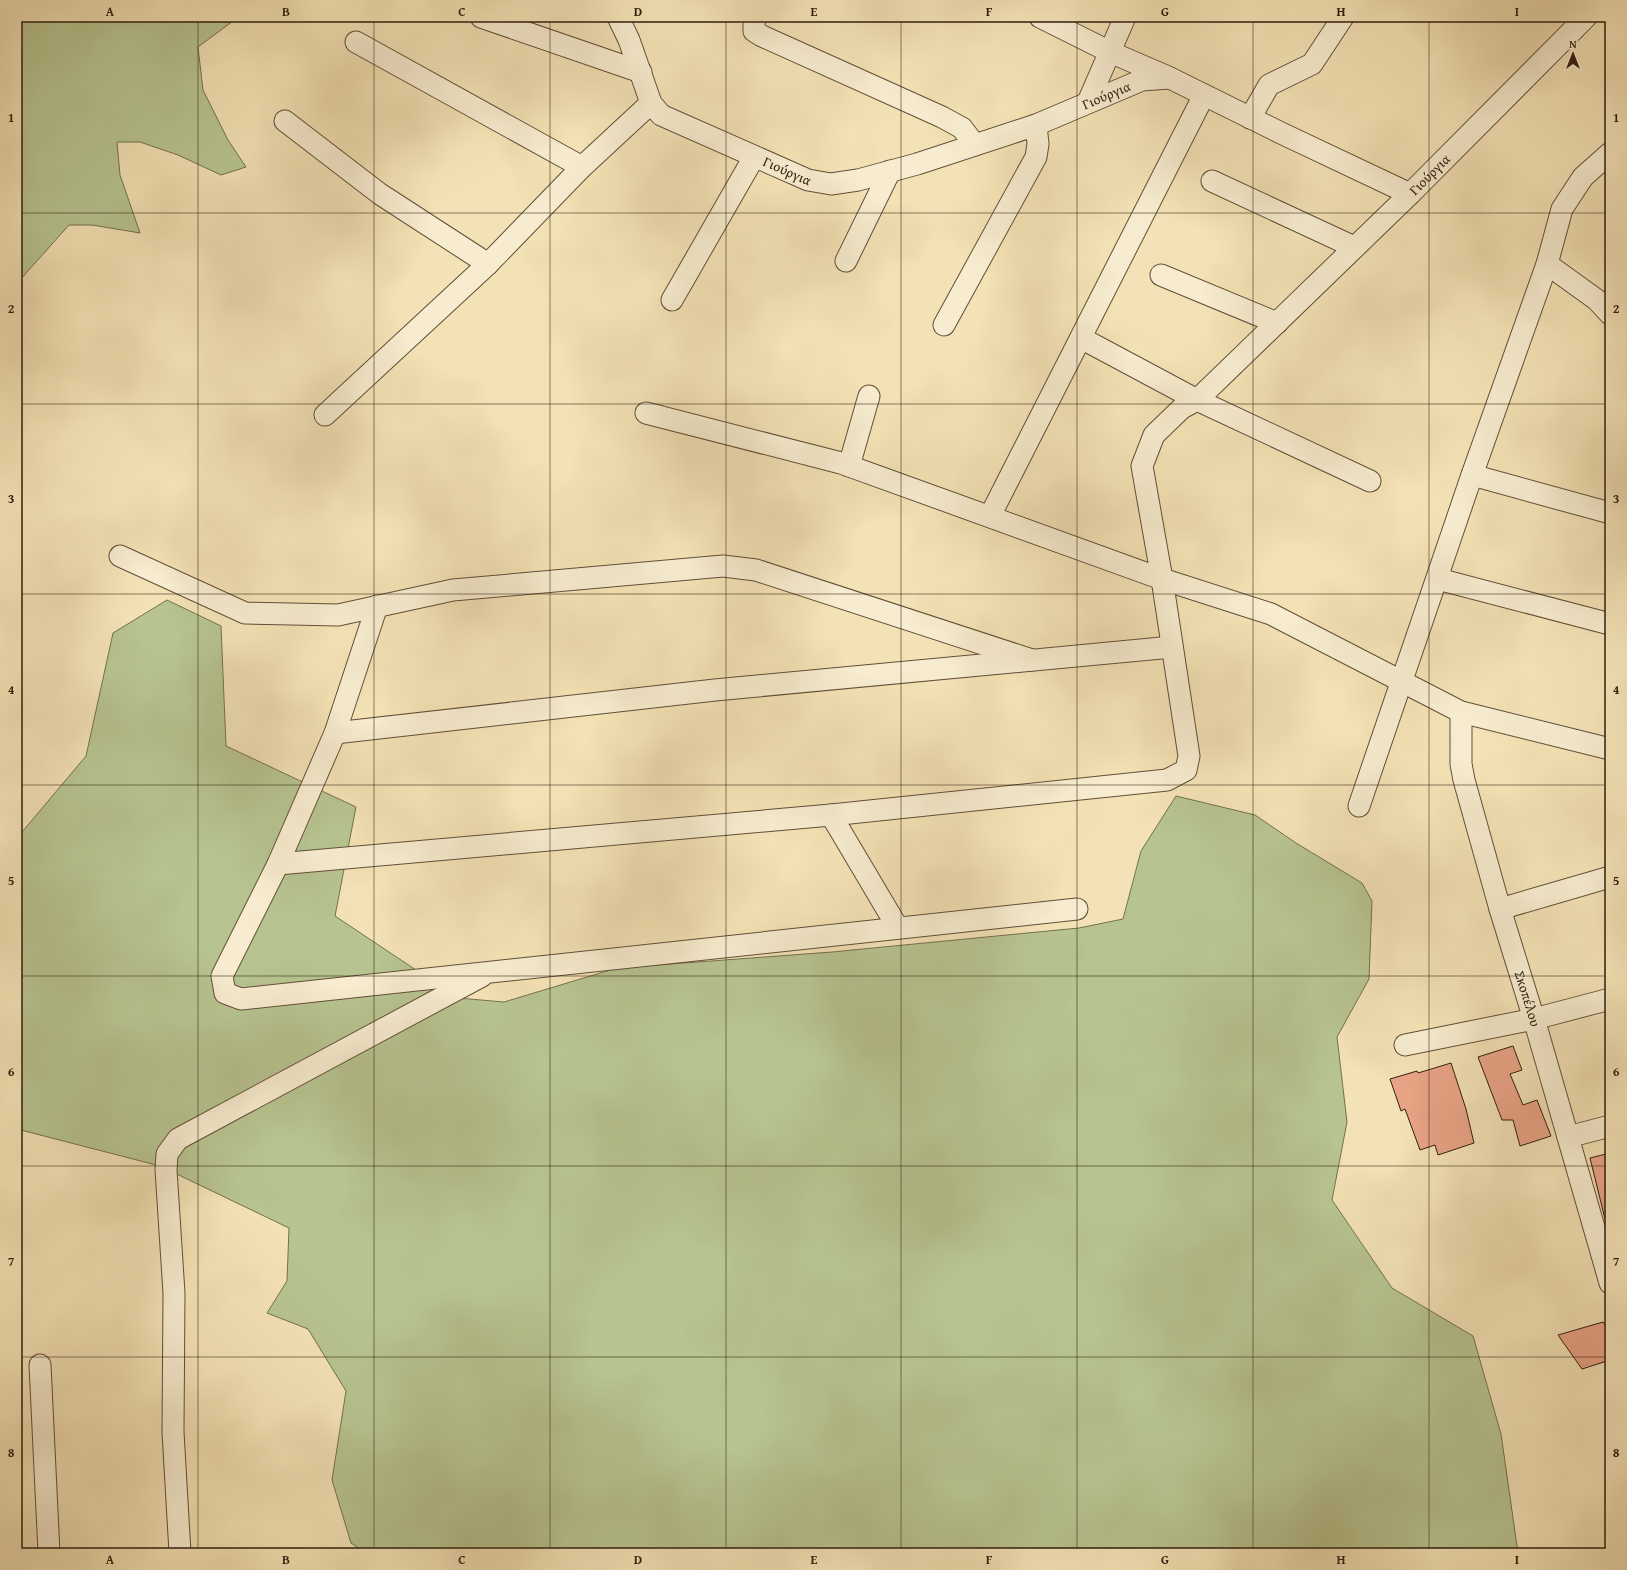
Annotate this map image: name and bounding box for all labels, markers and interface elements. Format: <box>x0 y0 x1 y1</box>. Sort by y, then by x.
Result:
text: A <box>106 2 115 21</box>
text: B <box>282 2 290 21</box>
text: C <box>458 2 466 21</box>
text: D <box>634 2 642 21</box>
text: E <box>811 2 818 21</box>
text: F <box>986 2 993 21</box>
text: G <box>1161 2 1169 21</box>
text: H <box>1336 2 1346 21</box>
text: I <box>1515 2 1519 21</box>
north arrow <box>1553 34 1593 74</box>
text: N <box>1569 36 1577 52</box>
street label: Γιούργια <box>1079 76 1134 114</box>
text: 1 <box>8 108 14 127</box>
text: 1 <box>1613 108 1619 127</box>
street label: Γιούργια <box>1404 149 1455 200</box>
street label: Γιούργια <box>760 151 815 190</box>
text: 2 <box>8 299 15 318</box>
text: 2 <box>1613 299 1620 318</box>
text: 3 <box>8 489 14 508</box>
text: 3 <box>1613 489 1619 508</box>
text: 4 <box>8 680 15 699</box>
text: 4 <box>1613 680 1620 699</box>
text: 5 <box>8 871 15 890</box>
text: 5 <box>1613 871 1620 890</box>
street label: Σκοπέλου <box>1510 968 1546 1029</box>
text: 6 <box>8 1062 15 1081</box>
text: 6 <box>1613 1062 1620 1081</box>
text: 7 <box>8 1252 15 1271</box>
text: 7 <box>1613 1252 1620 1271</box>
text: 8 <box>8 1443 15 1462</box>
text: 8 <box>1613 1443 1620 1462</box>
text: A <box>106 1550 115 1569</box>
text: B <box>282 1550 290 1569</box>
text: C <box>458 1550 466 1569</box>
text: D <box>634 1550 642 1569</box>
text: E <box>811 1550 818 1569</box>
text: F <box>986 1550 993 1569</box>
text: G <box>1161 1550 1169 1569</box>
text: H <box>1336 1550 1346 1569</box>
text: I <box>1515 1550 1519 1569</box>

